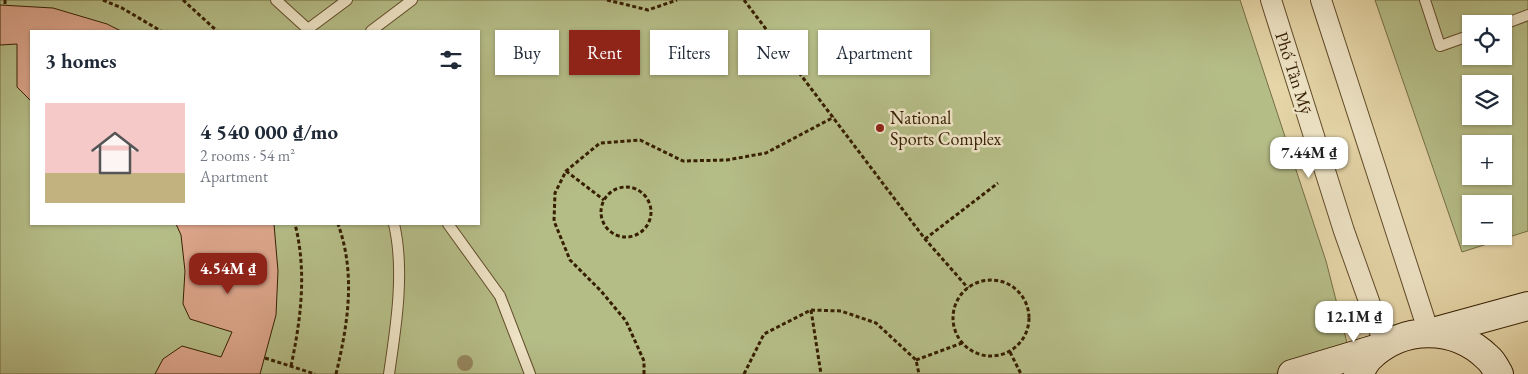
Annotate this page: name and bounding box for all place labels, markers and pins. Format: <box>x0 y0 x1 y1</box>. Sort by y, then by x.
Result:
place label: National Sports Complex <box>890 106 1002 150</box>
marker: National Sports Complex <box>874 122 886 134</box>
pin: 7.44M ₫ <box>1263 136 1355 179</box>
pin: 4.54M ₫ <box>182 252 274 295</box>
pin: 12.1M ₫ <box>1308 300 1400 343</box>

